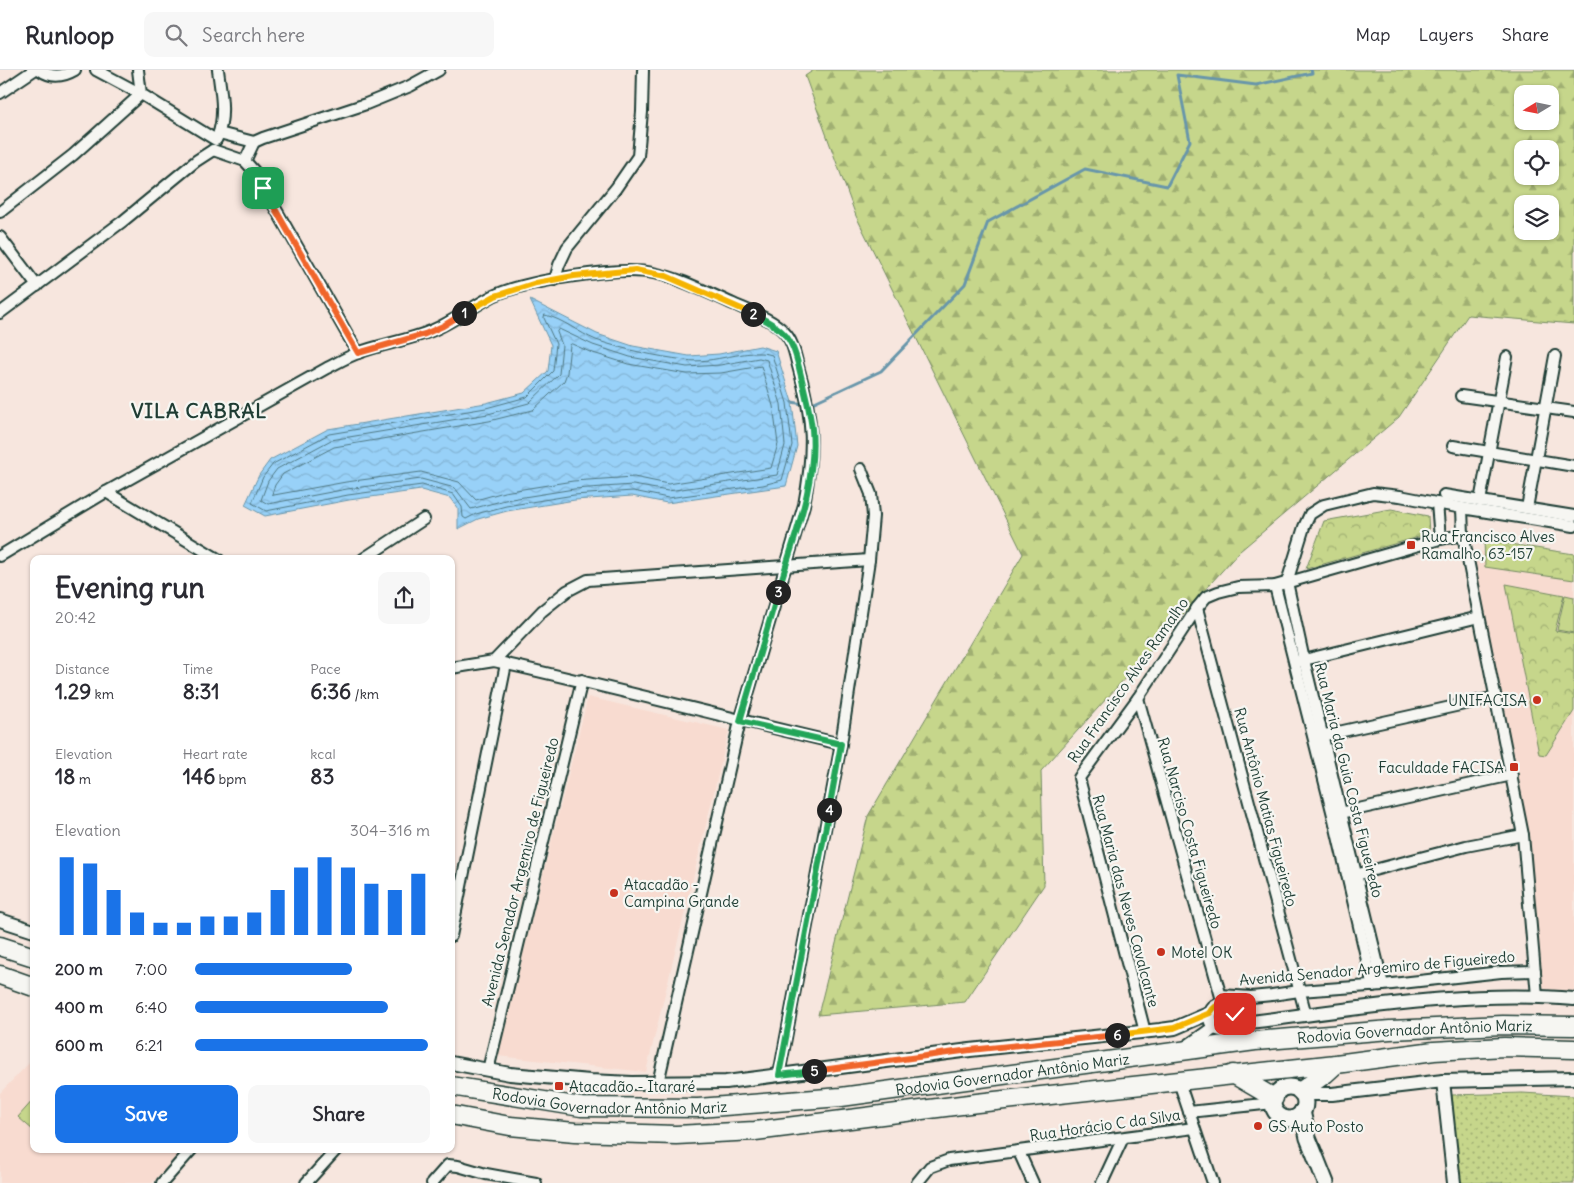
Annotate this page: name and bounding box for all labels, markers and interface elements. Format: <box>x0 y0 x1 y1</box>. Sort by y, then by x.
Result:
search box <box>144 12 494 57</box>
text: Runloop <box>25 20 114 50</box>
icon: search <box>162 21 190 49</box>
text: Search here <box>202 23 305 47</box>
text: Map <box>1355 23 1390 46</box>
text: Layers <box>1418 23 1474 46</box>
text: Share <box>1502 23 1549 46</box>
north arrow <box>1514 85 1559 130</box>
map controls <box>1514 85 1559 240</box>
button: locate <box>1514 140 1559 185</box>
pin <box>242 167 284 209</box>
icon: arrive <box>249 174 277 202</box>
button: layers <box>1514 195 1559 240</box>
pin: 1 <box>452 300 476 326</box>
pin: 2 <box>740 302 766 326</box>
text: 1 <box>462 304 467 322</box>
text: 2 <box>750 305 757 323</box>
district label: VILA CABRAL <box>131 398 267 423</box>
place label: Rua Francisco Alves Ramalho, 63-157 <box>1421 527 1555 563</box>
marker: Rua Francisco Alves Ramalho, 63-157 <box>1405 539 1417 551</box>
text: Evening run <box>55 570 205 606</box>
button: share <box>378 572 430 624</box>
pin: 3 <box>766 580 790 604</box>
text: 3 <box>775 583 782 601</box>
street label: Rua Francisco Alves Ramalho <box>1064 594 1192 766</box>
text: 20:42 <box>55 607 96 627</box>
text: Distance <box>55 660 110 678</box>
text: Time <box>183 660 213 678</box>
text: Pace <box>310 660 341 678</box>
street label: Rua Maria da Guia Costa Figueiredo <box>1310 660 1388 900</box>
text: 1.29 <box>55 678 91 705</box>
text: 8:31 <box>183 678 220 705</box>
text: 6:36 <box>310 678 351 705</box>
text: km <box>91 685 114 703</box>
text: /km <box>351 685 379 703</box>
place label: UNIFACISA <box>1448 691 1527 710</box>
marker: UNIFACISA <box>1531 694 1543 706</box>
street label: Rua Antônio Matias Figueiredo <box>1230 705 1302 909</box>
street label: Avenida Senador Argemiro de Figueiredo <box>477 735 563 1009</box>
street label: Rua Narciso Costa Figueiredo <box>1154 735 1226 931</box>
text: Elevation <box>55 745 112 763</box>
text: Heart rate <box>183 745 248 763</box>
text: kcal <box>310 745 336 763</box>
place label: Faculdade FACISA <box>1378 758 1504 777</box>
marker: Faculdade FACISA <box>1508 761 1520 773</box>
text: 18 <box>55 763 75 790</box>
text: 146 <box>183 763 215 790</box>
text: 83 <box>310 763 334 790</box>
text: m <box>75 770 91 788</box>
text: bpm <box>215 770 247 788</box>
street label: Rua Maria das Neves Cavalcante <box>1088 793 1164 1009</box>
pin: 4 <box>816 798 842 822</box>
text: 4 <box>825 801 834 819</box>
text: Elevation <box>55 820 121 840</box>
text: 304–316 m <box>350 820 430 840</box>
place label: Atacadão - Campina Grande <box>624 875 739 911</box>
marker: Atacadão - Campina Grande <box>608 887 620 899</box>
place label: Motel OK <box>1171 943 1233 962</box>
marker: Motel OK <box>1155 946 1167 958</box>
street label: Avenida Senador Argemiro de Figueiredo <box>1238 946 1516 990</box>
text: 200 m <box>55 959 103 979</box>
text: 7:00 <box>135 959 168 979</box>
pin <box>1214 993 1256 1035</box>
text: 400 m <box>55 997 103 1017</box>
text: 6:40 <box>135 997 168 1017</box>
icon: check <box>1221 1000 1249 1028</box>
street label: Rodovia Governador Antônio Mariz <box>1296 1015 1533 1047</box>
pin: 6 <box>1104 1022 1130 1048</box>
text: 6 <box>1113 1026 1122 1044</box>
text: 600 m <box>55 1035 103 1055</box>
text: 6:21 <box>135 1035 163 1055</box>
street label: Rodovia Governador Antônio Mariz <box>894 1049 1131 1099</box>
pin: 5 <box>802 1058 826 1084</box>
text: 5 <box>810 1062 819 1080</box>
place label: Atacadão - Itararé <box>569 1077 695 1096</box>
marker: Atacadão - Itararé <box>553 1080 565 1092</box>
street label: Rodovia Governador Antônio Mariz <box>491 1083 728 1118</box>
button: Save <box>55 1085 238 1143</box>
button: Share <box>248 1085 430 1143</box>
street label: Rua Horácio C da Silva <box>1028 1105 1182 1145</box>
place label: GS Auto Posto <box>1268 1117 1364 1136</box>
marker: GS Auto Posto <box>1252 1120 1264 1132</box>

